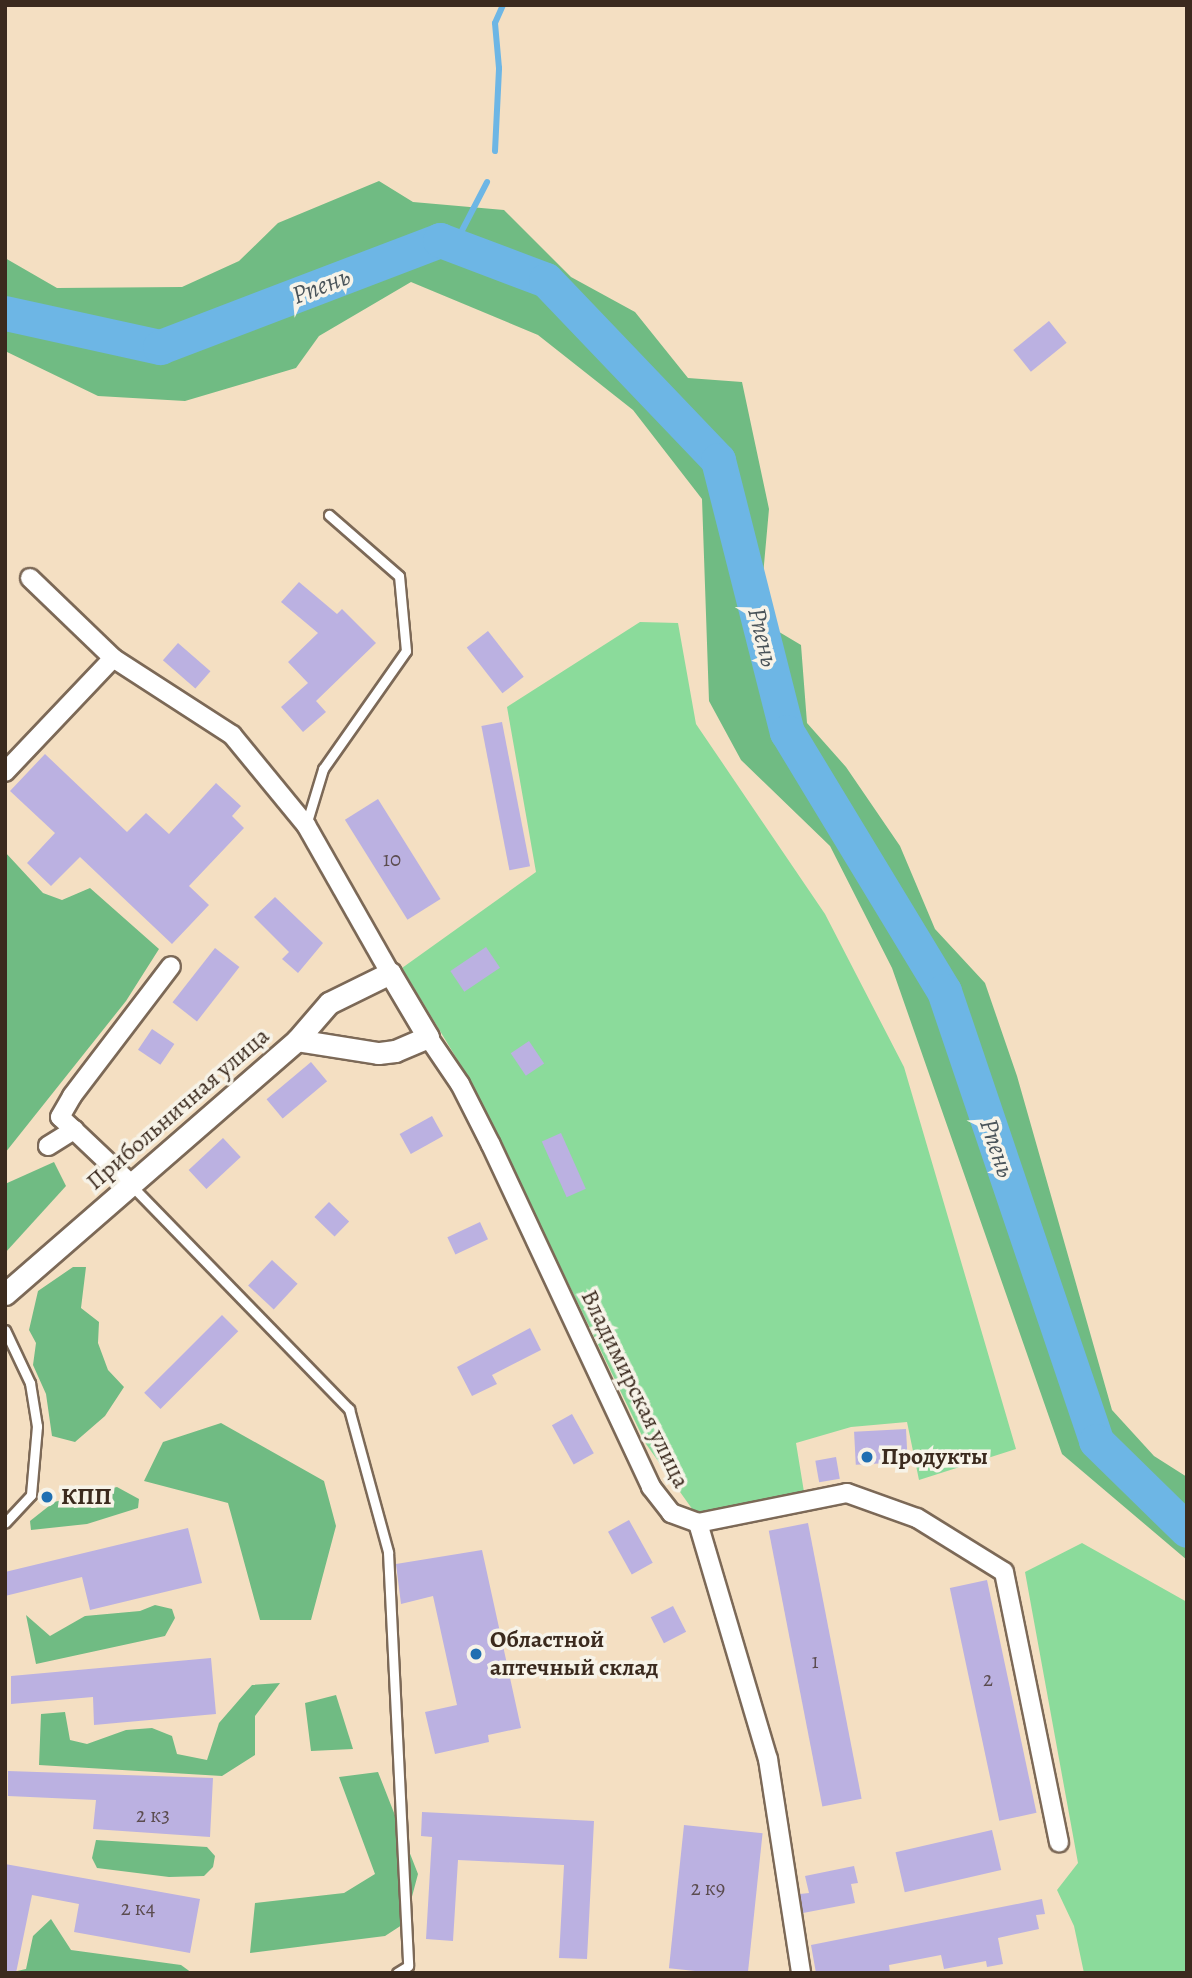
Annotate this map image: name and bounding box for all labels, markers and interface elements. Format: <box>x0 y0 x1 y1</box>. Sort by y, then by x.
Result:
water label: Рпень <box>287 261 355 311</box>
water label: Рпень <box>741 604 785 670</box>
house number: 10 <box>383 846 401 872</box>
street label: Прибольничная улица <box>81 1022 275 1196</box>
water label: Рпень <box>973 1115 1021 1181</box>
street label: Владимирская улица <box>574 1285 696 1493</box>
place label: Продукты <box>881 1443 988 1471</box>
marker: Продукты <box>859 1449 875 1465</box>
place label: КПП <box>61 1483 112 1511</box>
marker: КПП <box>39 1489 55 1505</box>
place label: Областной аптечный склад <box>490 1626 658 1682</box>
marker: Областной аптечный склад <box>468 1646 484 1662</box>
house number: 1 <box>811 1648 819 1674</box>
house number: 2 <box>983 1666 993 1692</box>
house number: 2 к3 <box>136 1802 170 1828</box>
house number: 2 к9 <box>691 1875 725 1901</box>
house number: 2 к4 <box>121 1895 155 1921</box>

